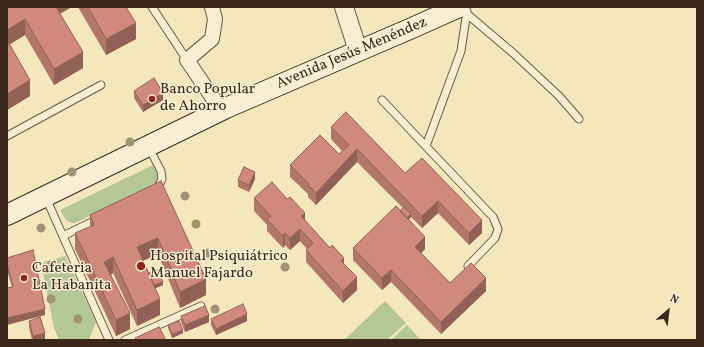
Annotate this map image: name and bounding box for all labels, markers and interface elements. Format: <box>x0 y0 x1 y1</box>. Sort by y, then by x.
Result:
street label: Avenida Jesús Menéndez <box>274 14 430 94</box>
place label: Banco Popular de Ahorro <box>160 81 255 116</box>
marker: Banco Popular de Ahorro <box>147 94 157 104</box>
place label: Hospital Psiquiátrico Manuel Fajardo <box>150 248 288 283</box>
place label: Cafeteria La Habanita <box>32 260 112 295</box>
marker: Hospital Psiquiátrico Manuel Fajardo <box>135 260 147 272</box>
marker: Cafeteria La Habanita <box>19 273 29 283</box>
north arrow <box>648 291 688 331</box>
text: N <box>667 291 681 308</box>

